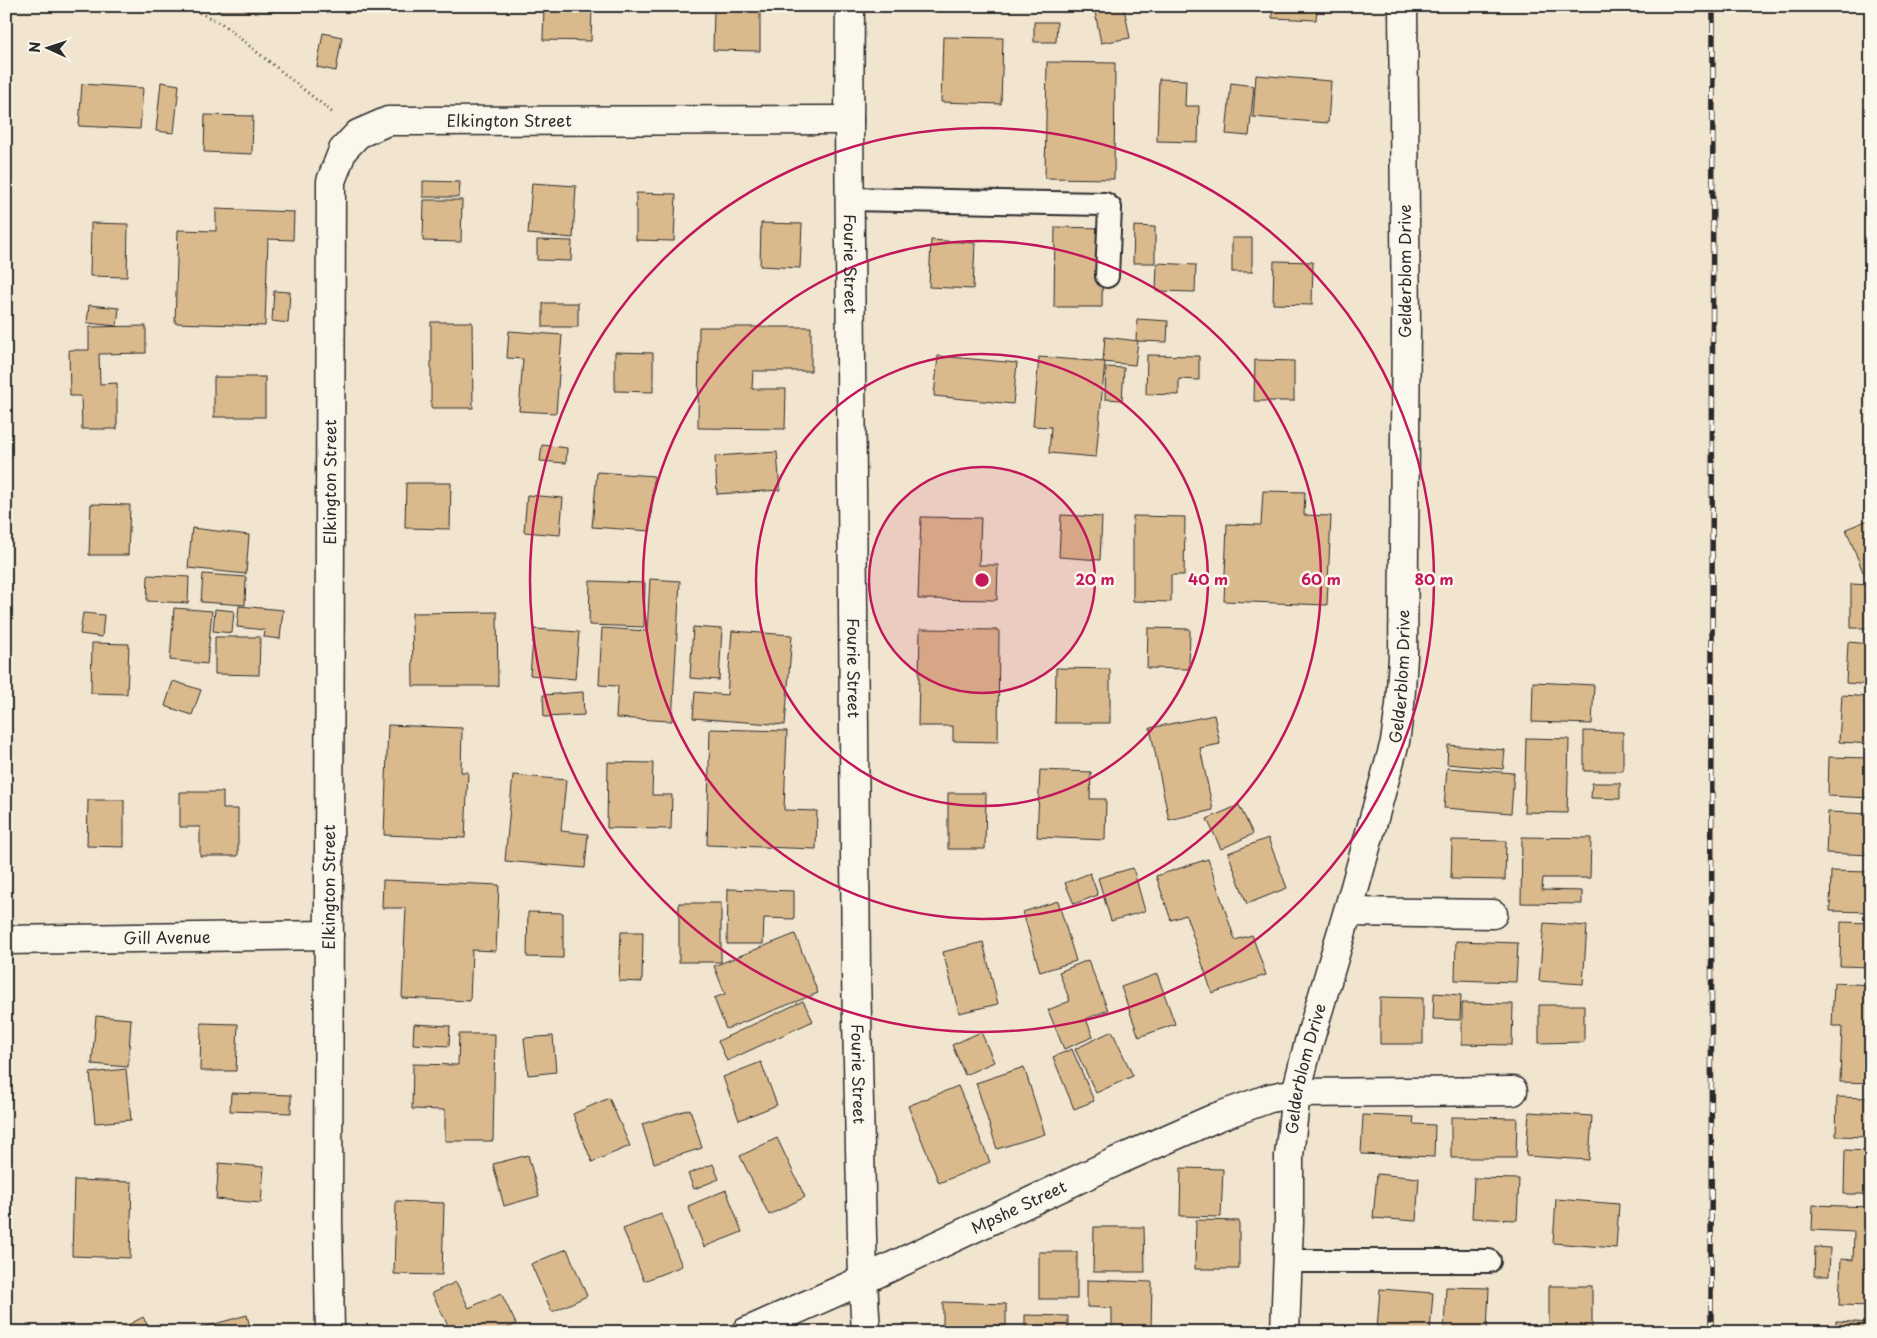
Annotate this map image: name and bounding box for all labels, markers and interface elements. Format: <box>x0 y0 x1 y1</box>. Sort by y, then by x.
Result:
north arrow <box>22 22 72 72</box>
text: N <box>24 41 45 53</box>
street label: Elkington Street <box>446 108 572 132</box>
street label: Gelderblom Drive <box>1392 204 1416 338</box>
street label: Fourie Street <box>839 214 864 315</box>
street label: Elkington Street <box>317 419 341 545</box>
text: 20 m <box>1076 567 1114 590</box>
text: 40 m <box>1188 567 1228 590</box>
text: 60 m <box>1301 567 1341 590</box>
text: 80 m <box>1414 567 1454 590</box>
centre of rings <box>973 571 991 589</box>
street label: Gelderblom Drive <box>1382 610 1414 745</box>
street label: Fourie Street <box>842 618 867 719</box>
street label: Elkington Street <box>316 824 340 950</box>
street label: Gill Avenue <box>123 924 211 949</box>
street label: Gelderblom Drive <box>1279 1000 1331 1135</box>
street label: Fourie Street <box>846 1024 872 1125</box>
street label: Mpshe Street <box>967 1173 1070 1239</box>

